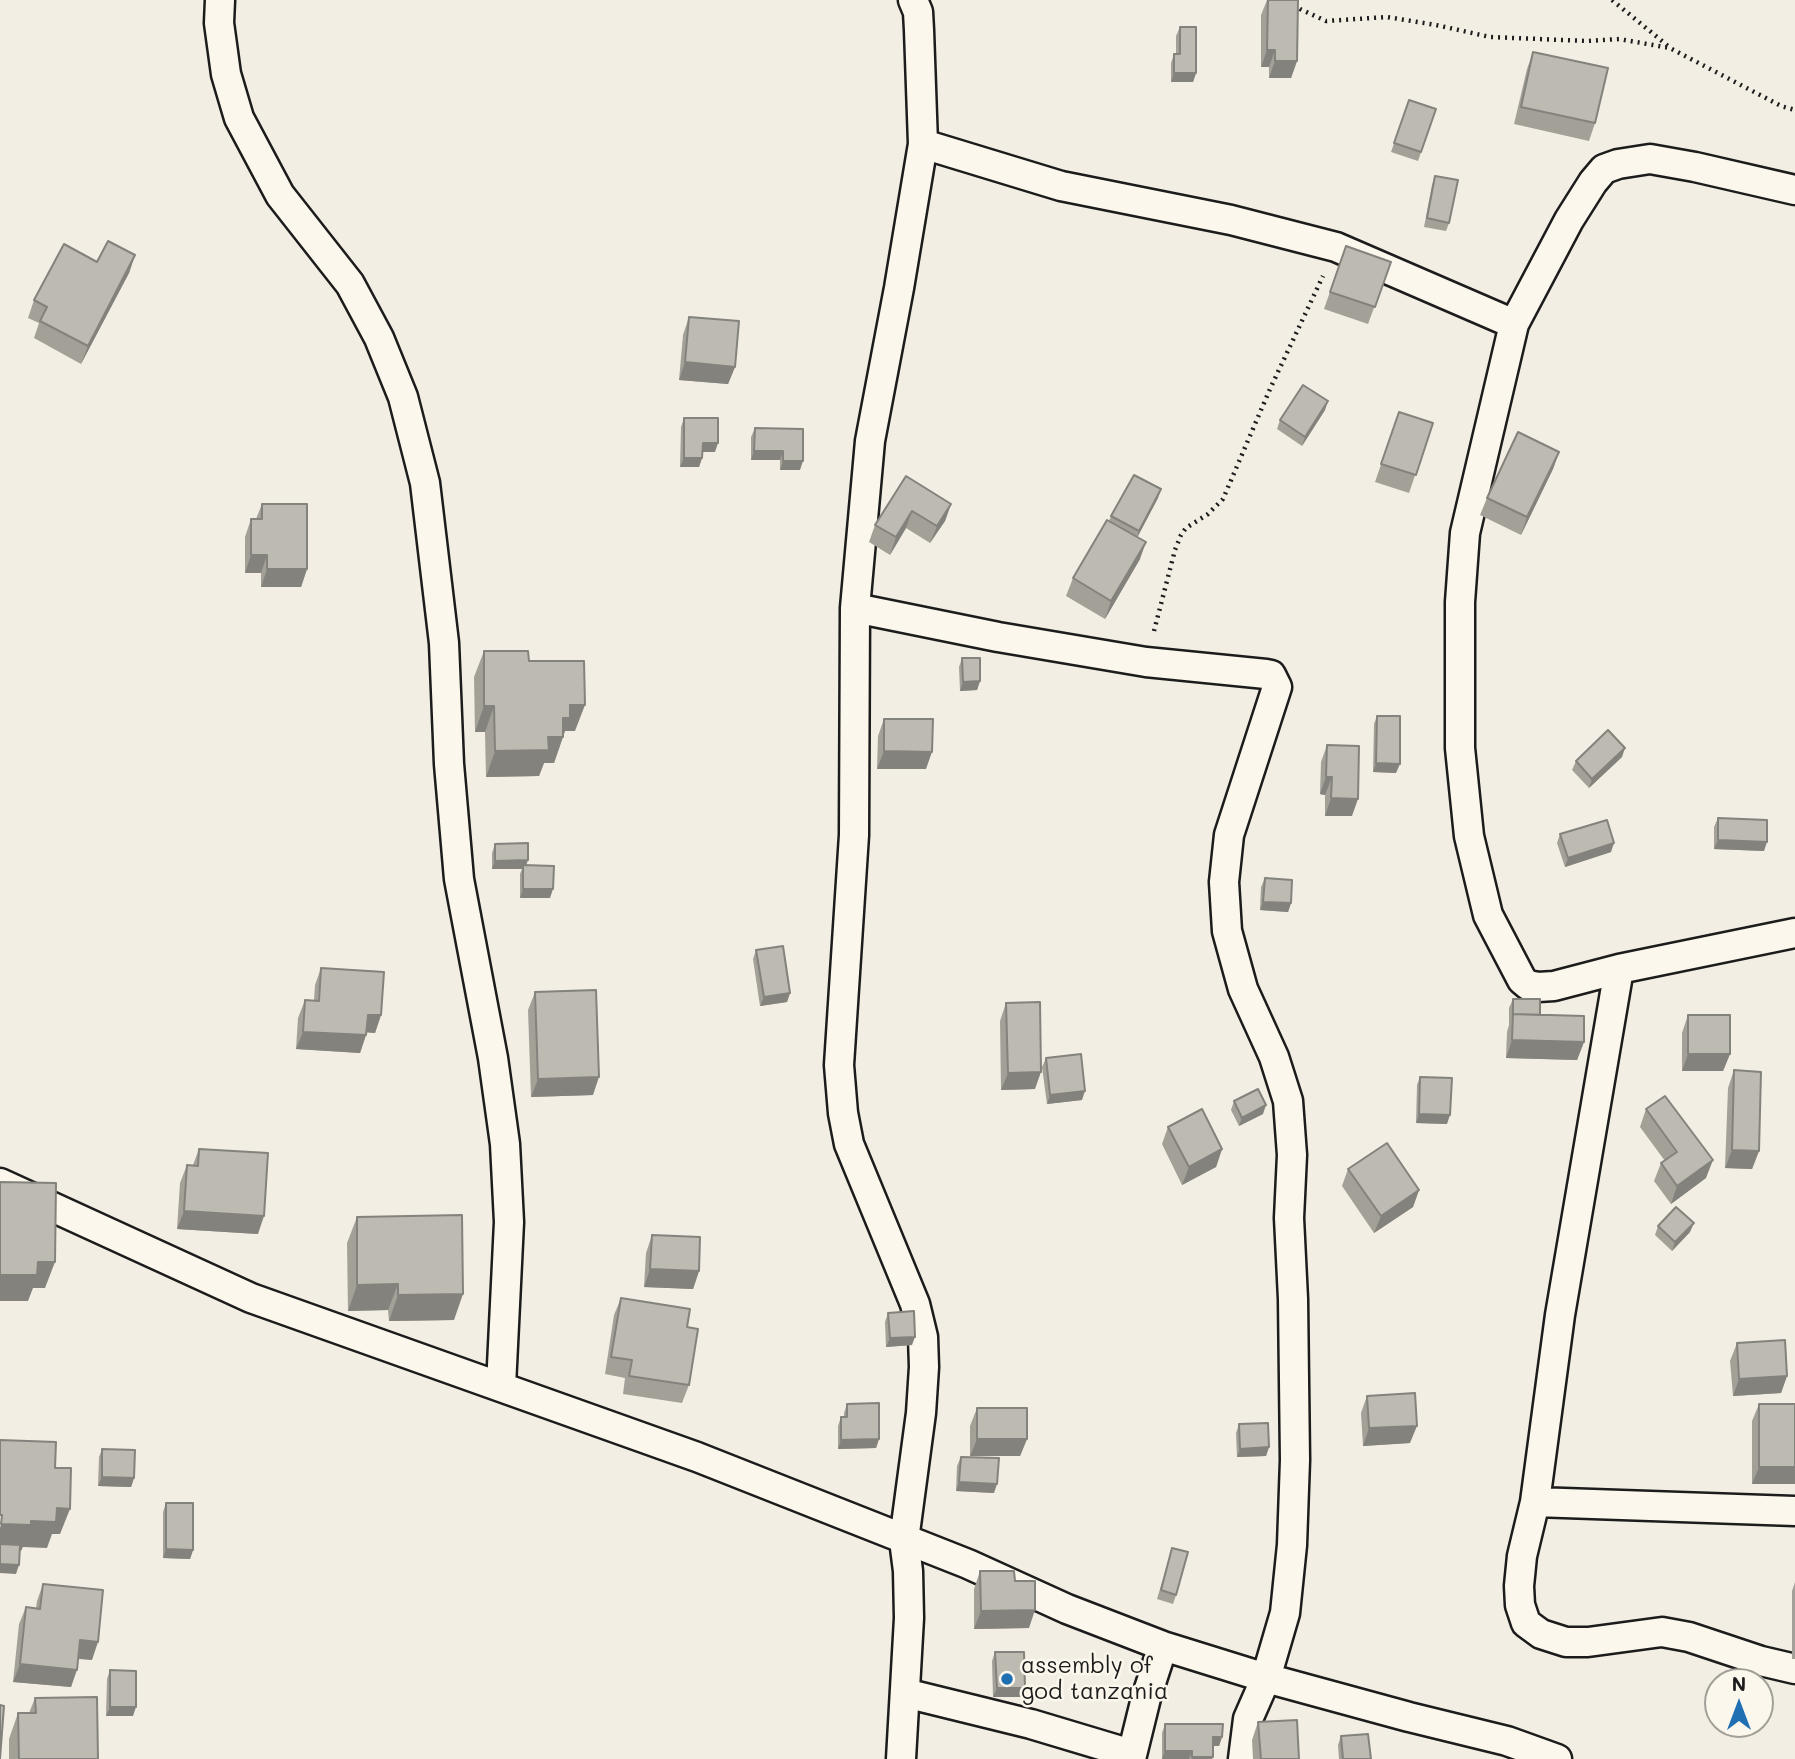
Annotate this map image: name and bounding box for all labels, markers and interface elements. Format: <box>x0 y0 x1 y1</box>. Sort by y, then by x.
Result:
place label: assembly of god tanzania <box>1021 1652 1168 1706</box>
north arrow <box>1704 1668 1774 1738</box>
marker: assembly of god tanzania <box>999 1671 1015 1687</box>
text: N <box>1732 1671 1746 1696</box>

